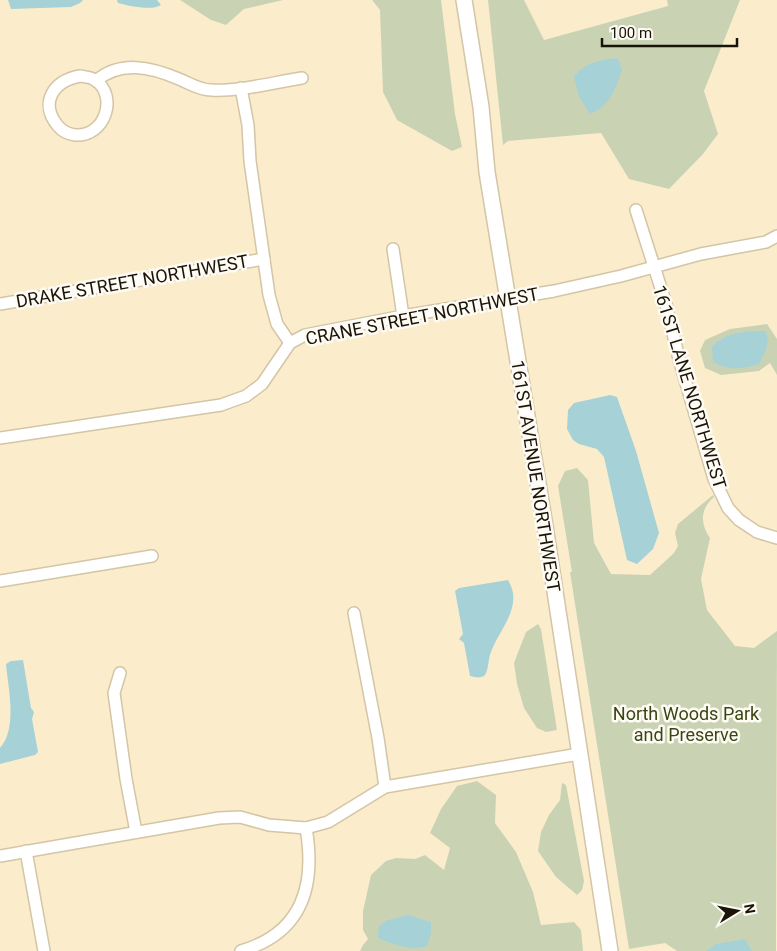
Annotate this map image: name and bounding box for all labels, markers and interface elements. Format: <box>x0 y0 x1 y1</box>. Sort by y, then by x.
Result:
scale bar <box>602 15 737 47</box>
text: 100 m <box>610 24 652 42</box>
street label: DRAKE STREET NORTHWEST <box>14 250 250 312</box>
street label: CRANE STREET NORTHWEST <box>304 283 541 349</box>
street label: 161ST LANE NORTHWEST <box>649 283 731 492</box>
street label: 161ST AVENUE NORTHWEST <box>507 359 565 594</box>
park label: North Woods Park and Preserve <box>613 703 760 745</box>
north arrow <box>712 886 762 936</box>
text: N <box>741 902 759 915</box>

